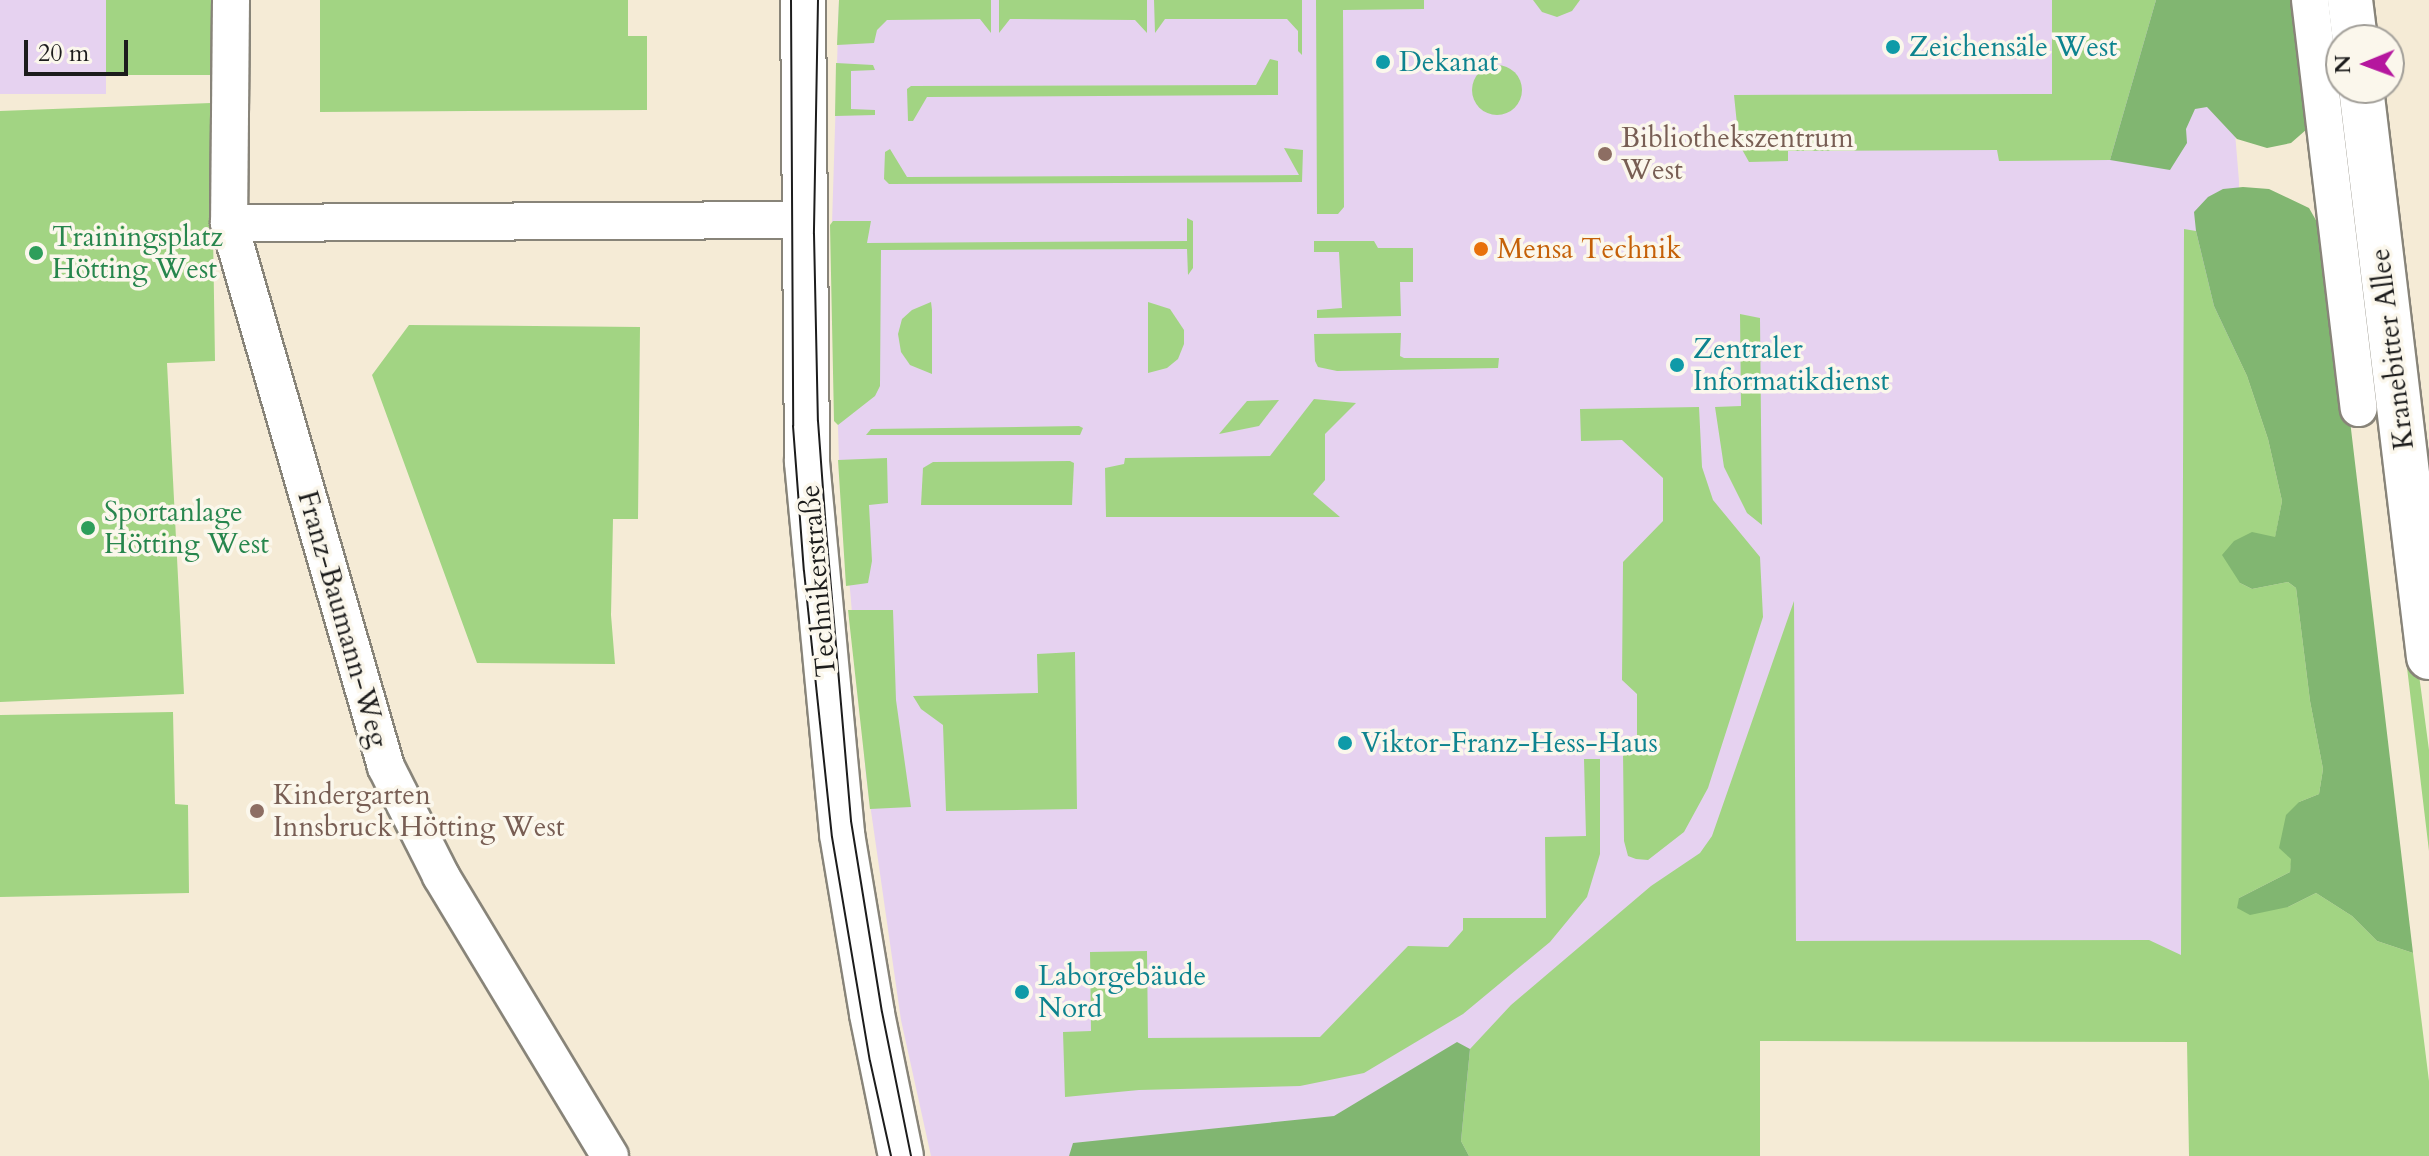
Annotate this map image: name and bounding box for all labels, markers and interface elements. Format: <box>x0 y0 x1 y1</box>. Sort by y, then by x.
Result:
scale bar <box>28 24 132 74</box>
north arrow <box>2325 24 2405 104</box>
place label: Zeichensäle West <box>1909 30 2117 64</box>
text: 20 m <box>38 37 89 70</box>
marker: Zeichensäle West <box>1884 38 1902 56</box>
place label: Dekanat <box>1399 45 1498 79</box>
marker: Dekanat <box>1374 53 1392 71</box>
text: N <box>2328 55 2358 74</box>
place label: Bibliothekszentrum West <box>1621 121 1854 187</box>
marker: Bibliothekszentrum West <box>1596 145 1614 163</box>
place label: Trainingsplatz Hötting West <box>52 220 223 286</box>
place label: Mensa Technik <box>1497 232 1681 266</box>
marker: Mensa Technik <box>1472 240 1490 258</box>
marker: Trainingsplatz Hötting West <box>27 244 45 262</box>
street label: Kranebitter Allee <box>2363 247 2421 451</box>
place label: Zentraler Informatikdienst <box>1693 332 1889 398</box>
marker: Zentraler Informatikdienst <box>1668 356 1686 374</box>
street label: Technikerstraße <box>793 483 843 679</box>
street label: Franz-Baumann-Weg <box>290 487 396 751</box>
place label: Sportanlage Hötting West <box>104 495 269 561</box>
marker: Sportanlage Hötting West <box>79 519 97 537</box>
place label: Viktor-Franz-Hess-Haus <box>1361 726 1658 760</box>
marker: Viktor-Franz-Hess-Haus <box>1336 734 1354 752</box>
place label: Kindergarten Innsbruck Hötting West <box>273 778 565 844</box>
marker: Kindergarten Innsbruck Hötting West <box>248 802 266 820</box>
place label: Laborgebäude Nord <box>1038 959 1206 1025</box>
marker: Laborgebäude Nord <box>1013 983 1031 1001</box>

